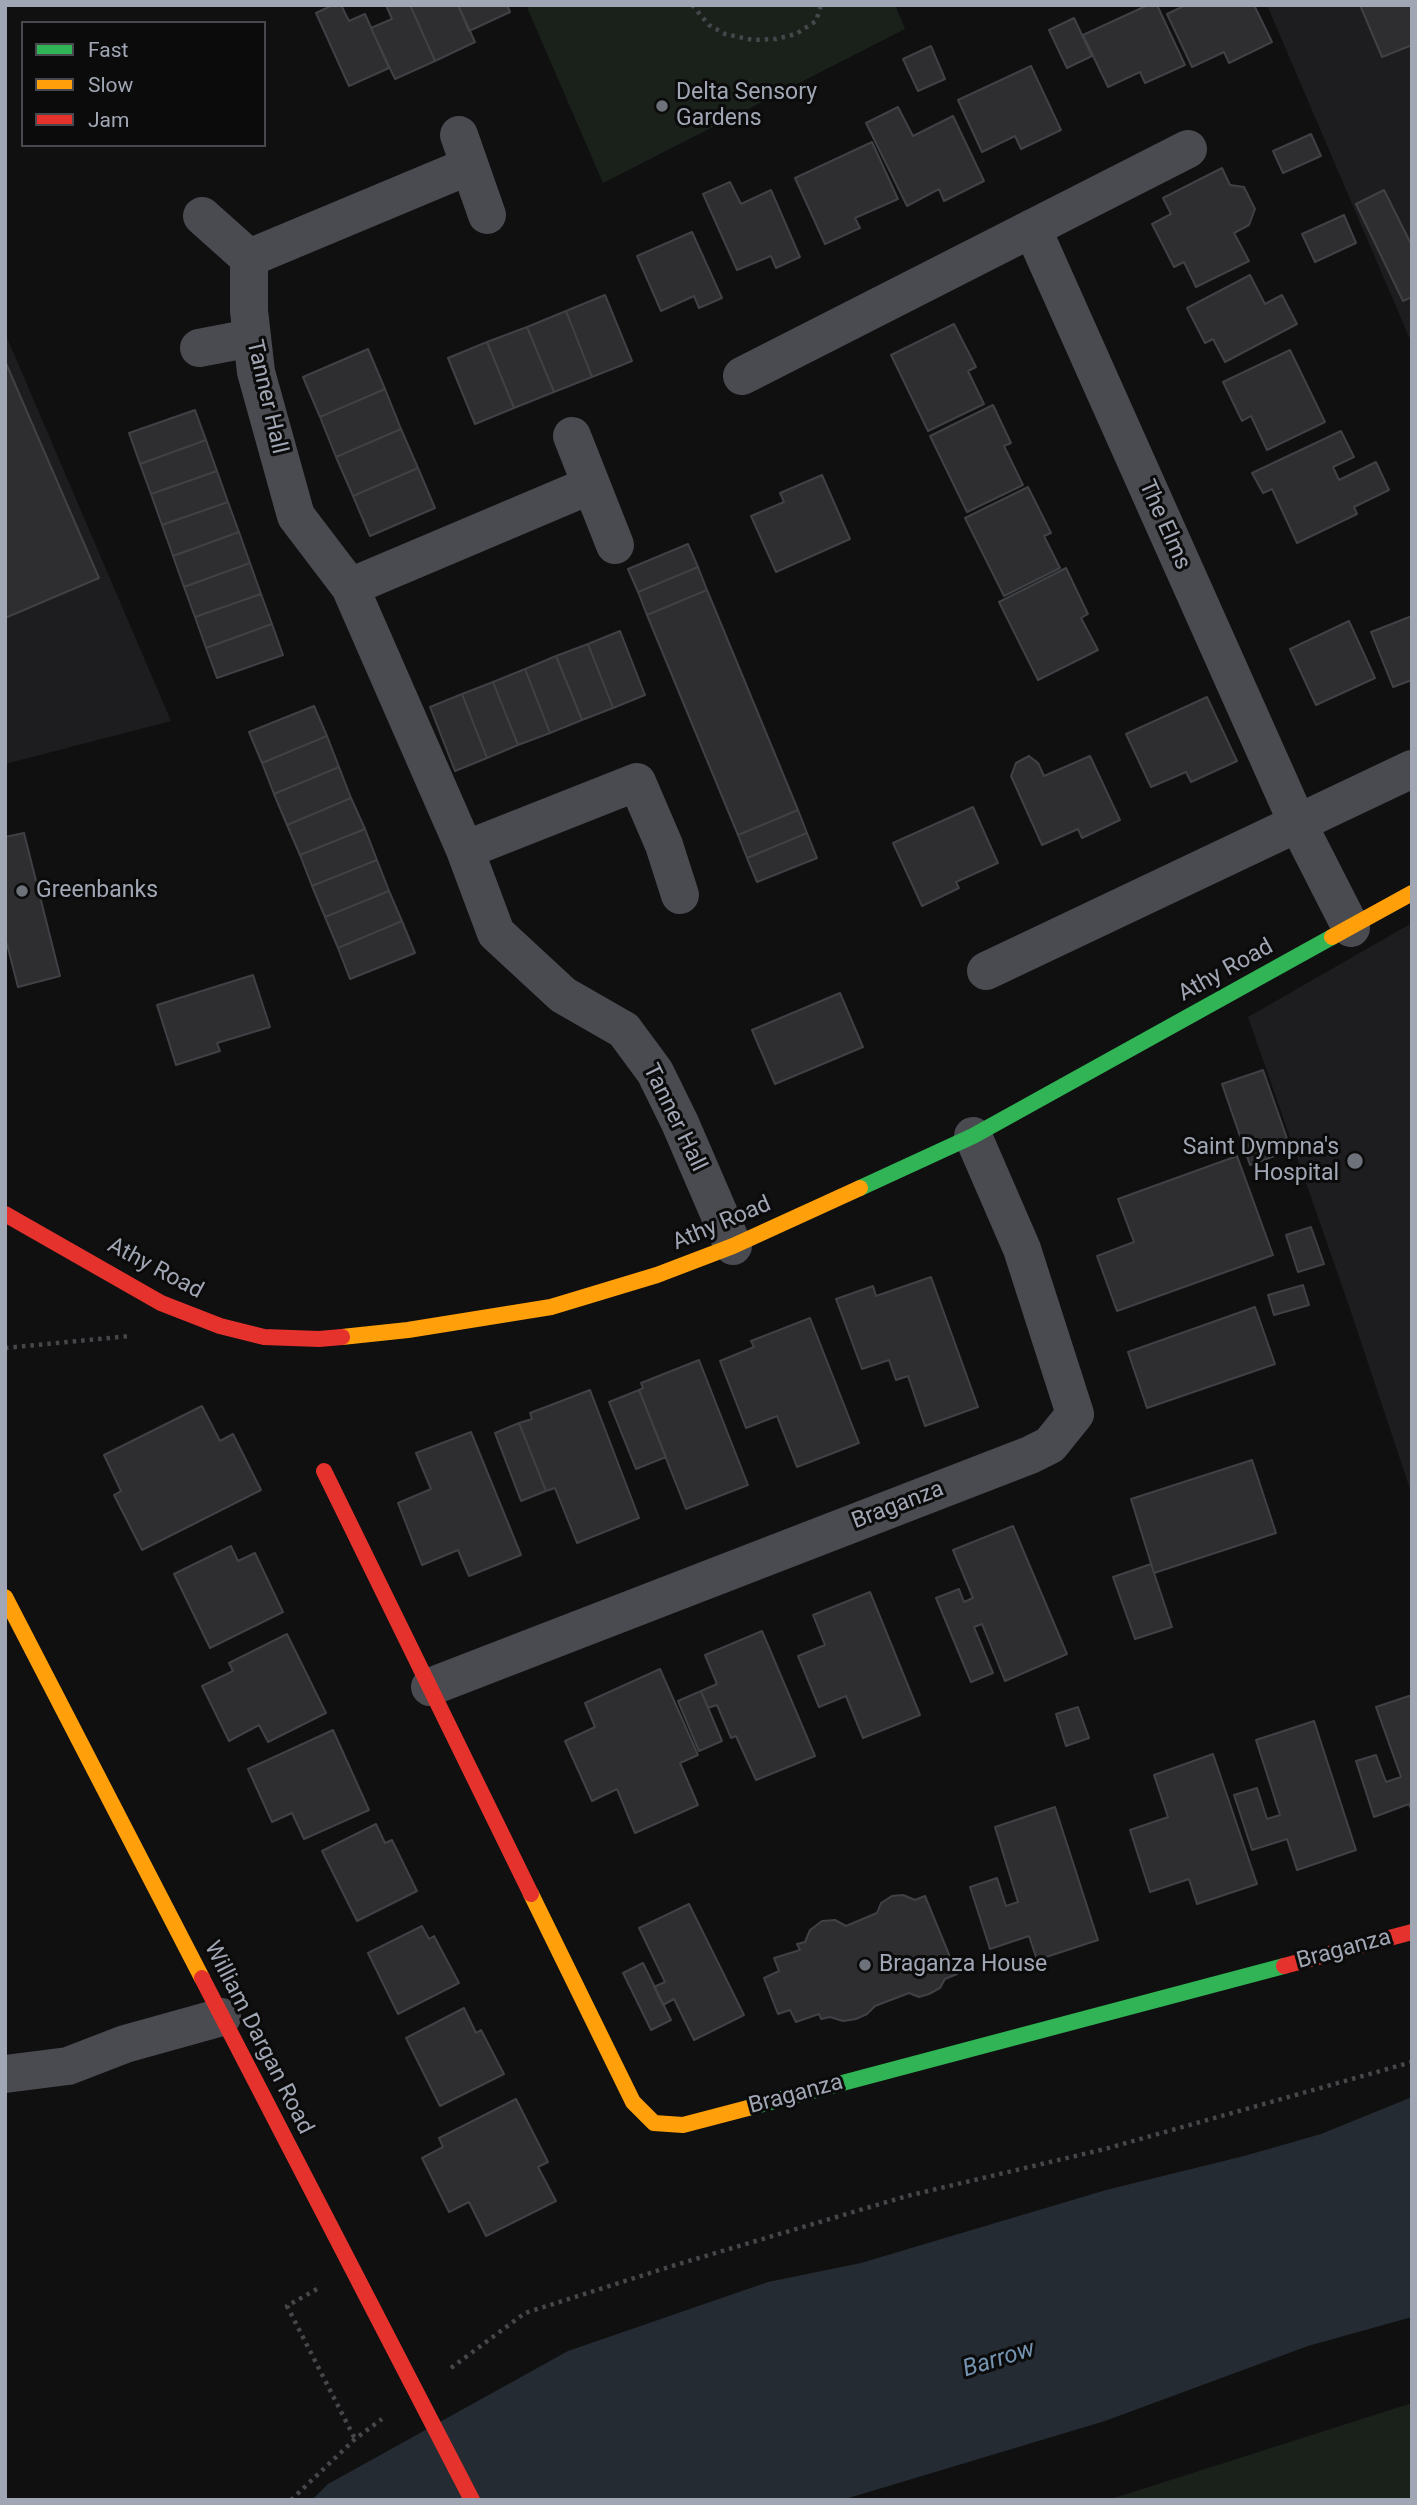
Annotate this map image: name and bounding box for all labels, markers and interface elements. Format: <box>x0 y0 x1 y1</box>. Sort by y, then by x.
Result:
legend <box>21 21 266 147</box>
text: Fast <box>88 38 128 62</box>
text: Slow <box>88 73 133 97</box>
place label: Delta Sensory Gardens <box>676 79 817 133</box>
marker: Delta Sensory Gardens <box>654 98 670 114</box>
text: Jam <box>88 108 129 132</box>
street label: Tanner Hall <box>239 337 293 457</box>
street label: The Elms <box>1132 476 1196 574</box>
place label: Greenbanks <box>36 877 158 905</box>
marker: Greenbanks <box>14 883 30 899</box>
street label: Athy Road <box>1174 934 1278 1008</box>
street label: Tanner Hall <box>636 1060 712 1176</box>
place label: Saint Dympna's Hospital <box>1183 1134 1339 1188</box>
marker: Saint Dympna's Hospital <box>1345 1151 1365 1171</box>
street label: Athy Road <box>669 1191 775 1257</box>
street label: Athy Road <box>102 1232 208 1306</box>
street label: Braganza <box>848 1476 948 1536</box>
street label: Braganza <box>1294 1924 1394 1976</box>
street label: William Dargan Road <box>197 1937 319 2139</box>
place label: Braganza House <box>879 1951 1047 1979</box>
marker: Braganza House <box>857 1957 873 1973</box>
street label: Braganza <box>746 2069 846 2121</box>
water label: Barrow <box>960 2335 1038 2385</box>

